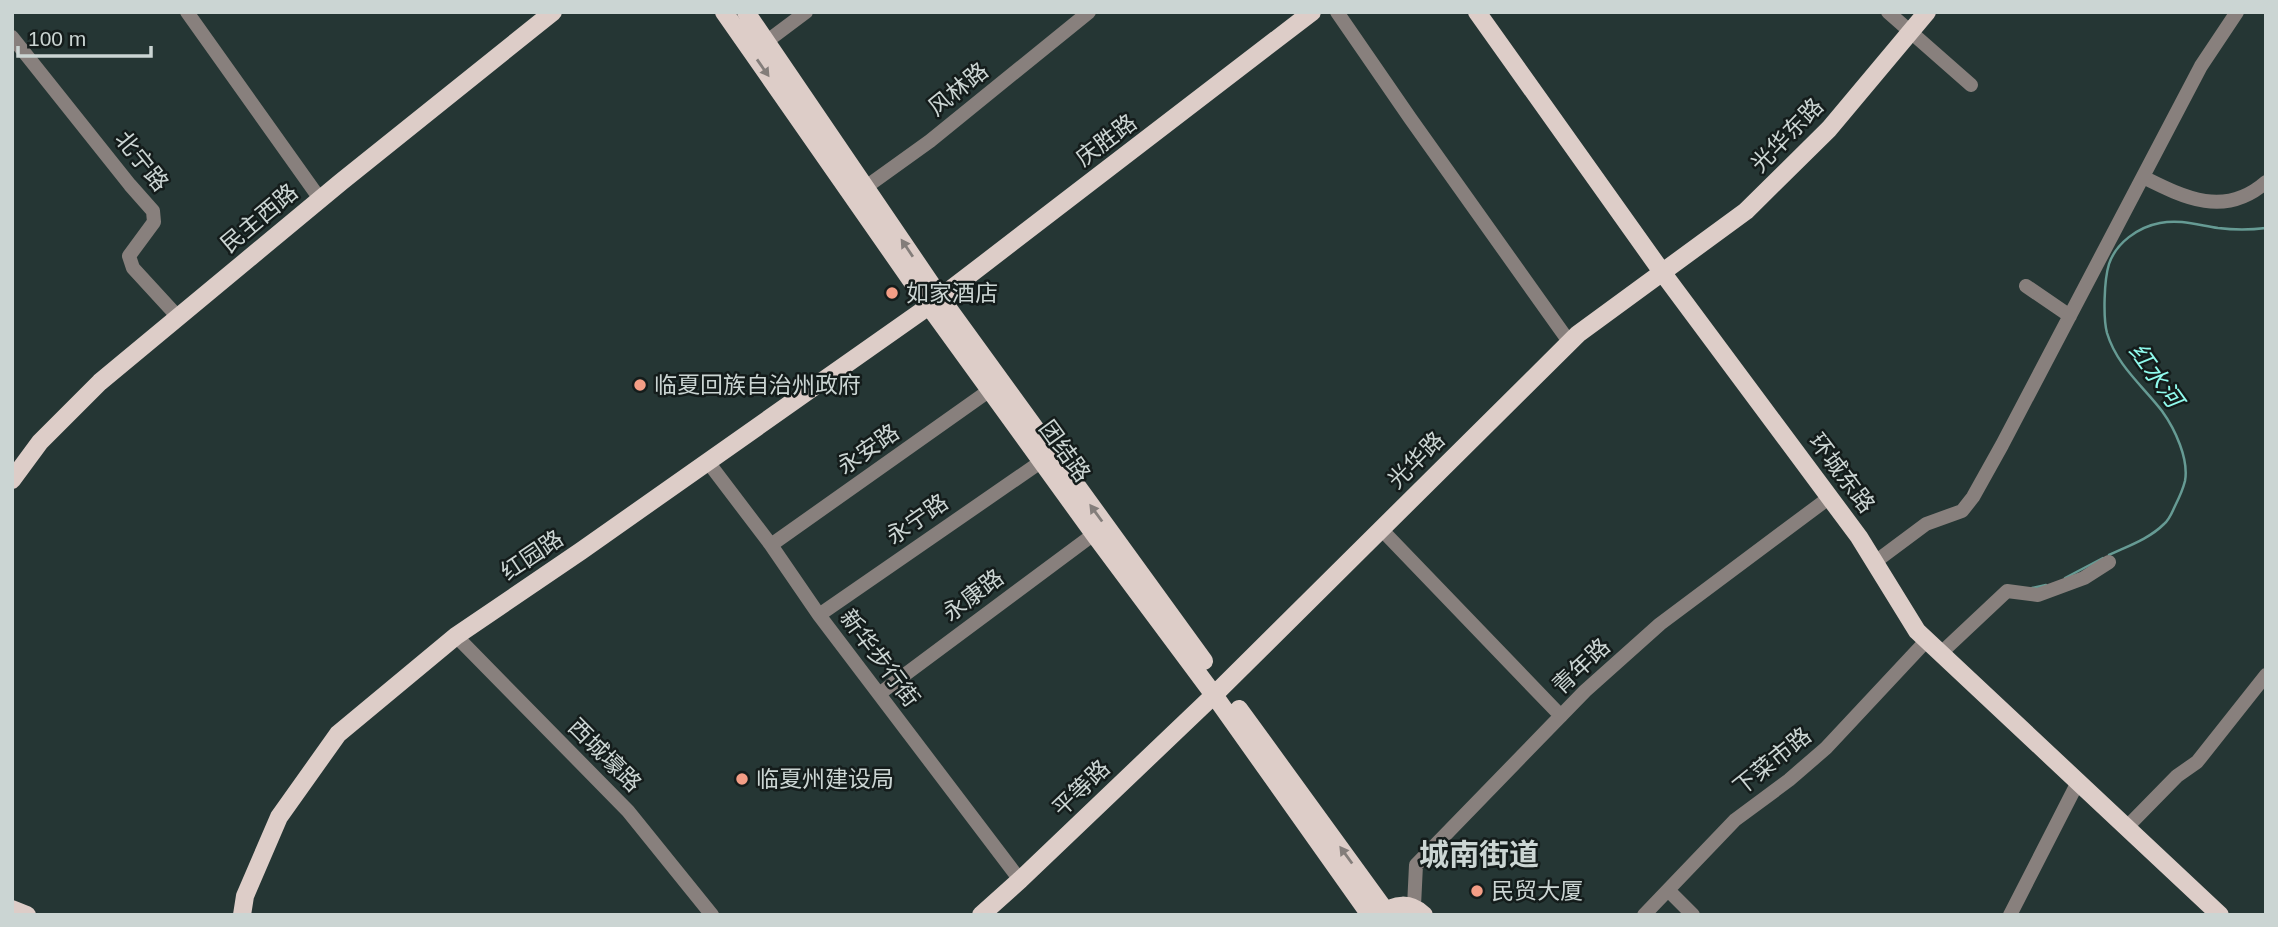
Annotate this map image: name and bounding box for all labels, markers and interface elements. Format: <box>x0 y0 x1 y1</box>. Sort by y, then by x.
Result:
scale bar <box>18 14 150 58</box>
text: 100 m <box>28 27 86 50</box>
street label: 风林路 <box>923 57 993 121</box>
one-way arrow <box>756 59 770 77</box>
street label: 光华东路 <box>1746 93 1828 177</box>
street label: 庆胜路 <box>1071 109 1141 171</box>
street label: 北宁路 <box>110 126 174 196</box>
street label: 民主西路 <box>215 178 303 258</box>
one-way arrow <box>900 238 913 258</box>
place label: 如家酒店 <box>906 280 998 306</box>
marker: 如家酒店 <box>884 285 900 301</box>
water label: 红水河 <box>2124 338 2190 415</box>
place label: 临夏回族自治州政府 <box>654 372 861 398</box>
marker: 临夏回族自治州政府 <box>632 377 648 393</box>
street label: 团结路 <box>1034 415 1096 487</box>
street label: 永安路 <box>832 419 904 479</box>
street label: 光华路 <box>1382 426 1450 494</box>
street label: 环城东路 <box>1804 428 1880 518</box>
street label: 永宁路 <box>881 489 953 549</box>
one-way arrow <box>1089 504 1103 522</box>
street label: 红园路 <box>496 525 568 585</box>
street label: 永康路 <box>938 564 1008 626</box>
street label: 新华步行街 <box>835 604 925 712</box>
street label: 青年路 <box>1547 633 1615 699</box>
street label: 西城壕路 <box>563 713 647 797</box>
street label: 下菜市路 <box>1728 722 1816 800</box>
street label: 平等路 <box>1047 755 1115 821</box>
place label: 临夏州建设局 <box>756 766 894 792</box>
marker: 临夏州建设局 <box>734 771 750 787</box>
district label: 城南街道 <box>1419 838 1539 871</box>
one-way arrow <box>1339 846 1353 864</box>
place label: 民贸大厦 <box>1491 878 1583 904</box>
marker: 民贸大厦 <box>1469 883 1485 899</box>

